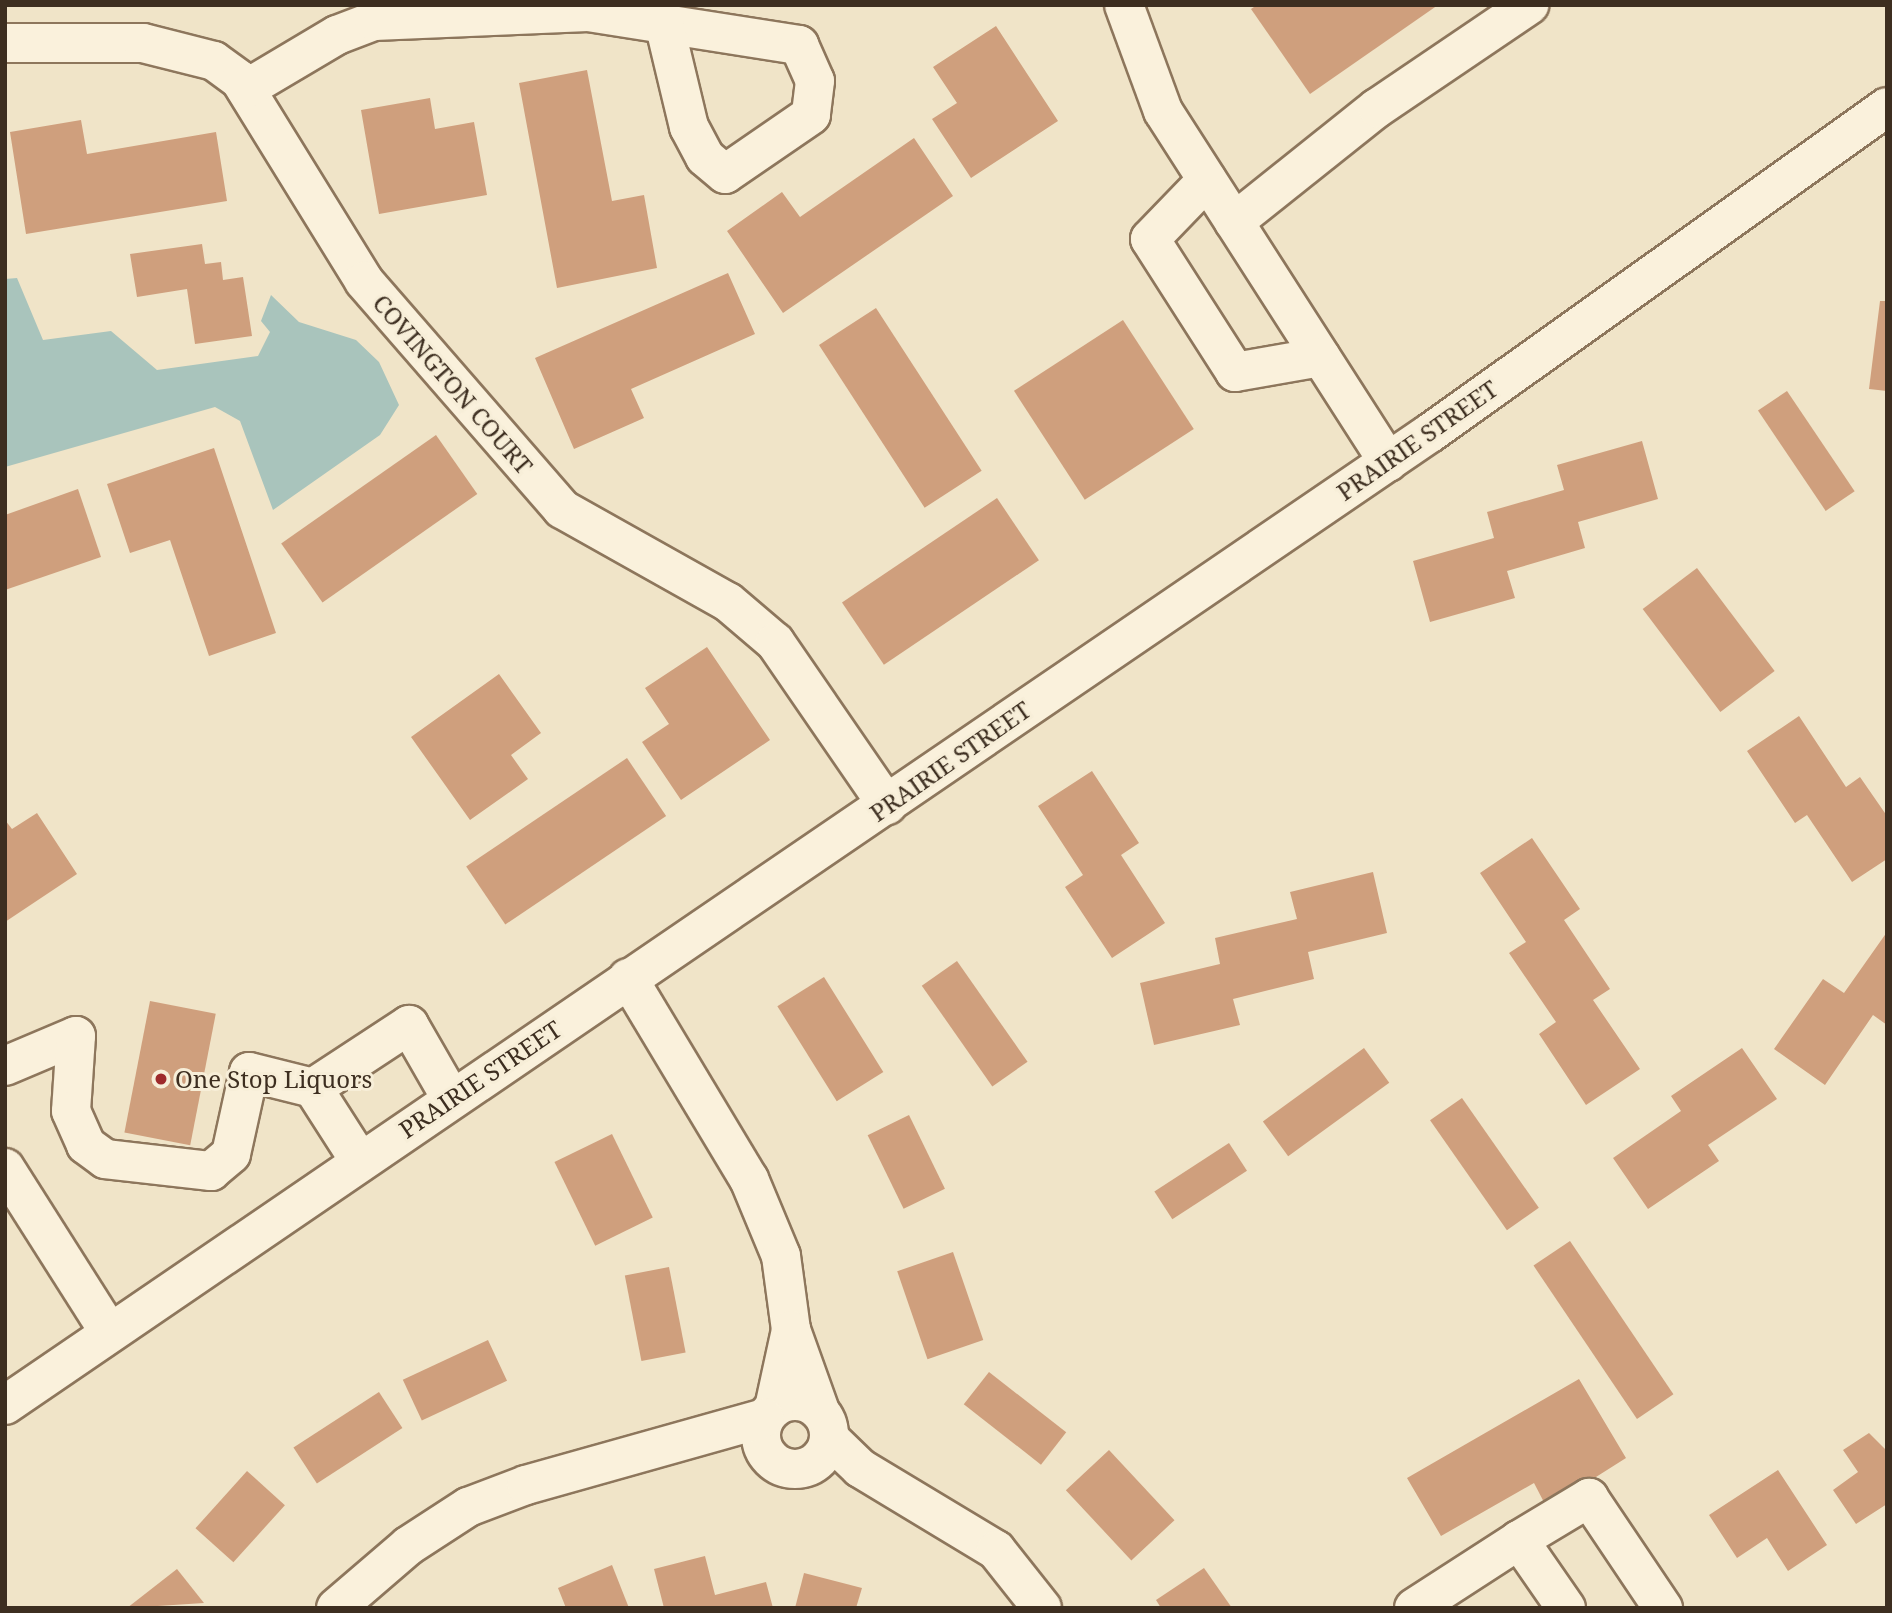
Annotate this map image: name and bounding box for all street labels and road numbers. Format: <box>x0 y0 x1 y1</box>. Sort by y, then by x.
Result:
street label: COVINGTON COURT <box>367 288 539 480</box>
street label: PRAIRIE STREET <box>1331 374 1503 506</box>
street label: PRAIRIE STREET <box>864 695 1036 827</box>
street label: PRAIRIE STREET <box>393 1014 567 1144</box>

